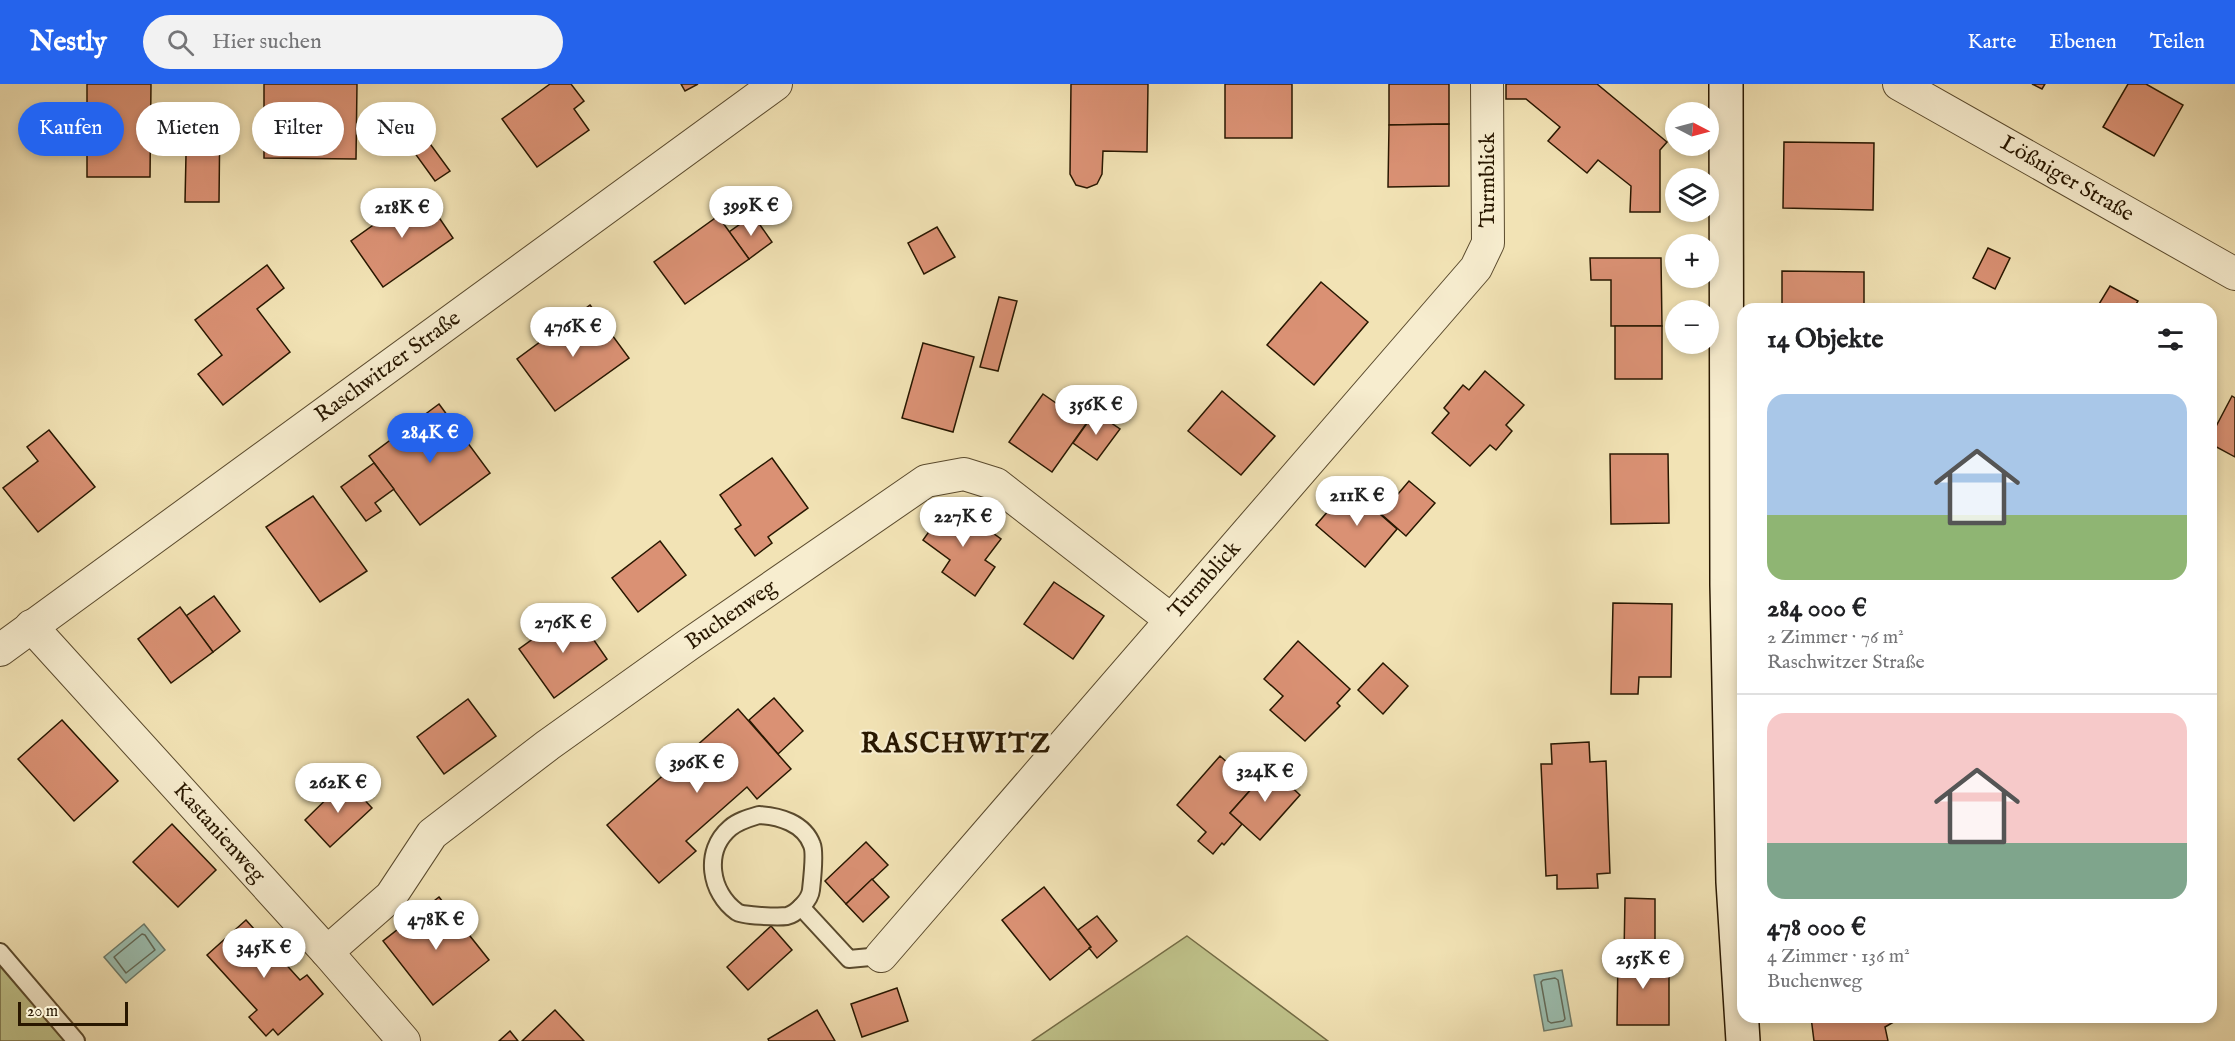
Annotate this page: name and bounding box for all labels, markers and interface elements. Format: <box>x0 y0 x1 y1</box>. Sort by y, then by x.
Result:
search box <box>143 15 563 69</box>
text: Nestly <box>30 25 107 60</box>
icon: search <box>164 26 197 59</box>
text: Hier suchen <box>212 28 322 56</box>
text: Karte <box>1968 29 2016 56</box>
text: Ebenen <box>2049 29 2117 56</box>
text: Teilen <box>2150 29 2205 56</box>
chip: Kaufen <box>18 102 124 156</box>
chip: Mieten <box>136 102 240 156</box>
chip: Filter <box>252 102 344 156</box>
chip: Neu <box>356 102 436 156</box>
north arrow <box>1665 102 1719 156</box>
map controls <box>1665 102 1719 354</box>
street label: Lößniger Straße <box>1995 130 2139 228</box>
street label: Turmblick <box>1474 132 1502 228</box>
button: layers <box>1665 168 1719 222</box>
pin: 399K € <box>702 186 800 237</box>
pin: 218K € <box>353 188 451 239</box>
text: 399K € <box>723 193 779 218</box>
text: 218K € <box>374 195 430 220</box>
button: + <box>1665 234 1719 288</box>
button: − <box>1665 300 1719 354</box>
street label: Raschwitzer Straße <box>310 305 466 429</box>
pin: 476K € <box>524 307 622 358</box>
text: 476K € <box>544 314 602 339</box>
text: 14 Objekte <box>1767 323 1883 356</box>
icon: filters <box>2154 323 2187 356</box>
pin: 356K € <box>1047 385 1145 436</box>
text: 356K € <box>1069 392 1123 417</box>
pin: 284K € <box>381 413 479 464</box>
text: 284K € <box>401 420 459 445</box>
icon: home <box>1923 433 2031 541</box>
pin: 211K € <box>1308 476 1406 527</box>
text: 211K € <box>1330 483 1384 508</box>
pin: 227K € <box>914 497 1012 548</box>
text: 227K € <box>934 504 992 529</box>
street label: Turmblick <box>1163 535 1247 625</box>
street label: Buchenweg <box>680 573 783 657</box>
text: 284 000 € <box>1767 592 1867 625</box>
pin: 276K € <box>514 603 612 654</box>
text: 276K € <box>534 610 592 635</box>
text: 2 Zimmer · 76 m² <box>1767 625 1904 650</box>
text: Raschwitzer Straße <box>1767 650 1925 675</box>
district label: RASCHWITZ <box>861 727 1051 762</box>
pin: 396K € <box>648 743 746 794</box>
text: 396K € <box>669 750 725 775</box>
pin: 324K € <box>1216 752 1314 803</box>
icon: home <box>1923 752 2031 860</box>
text: 324K € <box>1236 759 1294 784</box>
pin: 262K € <box>289 763 387 814</box>
text: 262K € <box>309 770 367 795</box>
street label: Kastanienweg <box>167 777 272 890</box>
pin: 478K € <box>387 900 485 951</box>
text: 478K € <box>408 907 464 932</box>
text: 478 000 € <box>1767 911 1866 944</box>
pin: 345K € <box>215 928 313 979</box>
text: 345K € <box>237 935 292 960</box>
pin: 255K € <box>1594 939 1692 990</box>
text: 4 Zimmer · 136 m² <box>1767 944 1910 969</box>
text: 255K € <box>1616 946 1670 971</box>
text: Buchenweg <box>1767 969 1862 994</box>
scale bar <box>18 999 128 1026</box>
text: 20 m <box>27 1002 58 1022</box>

